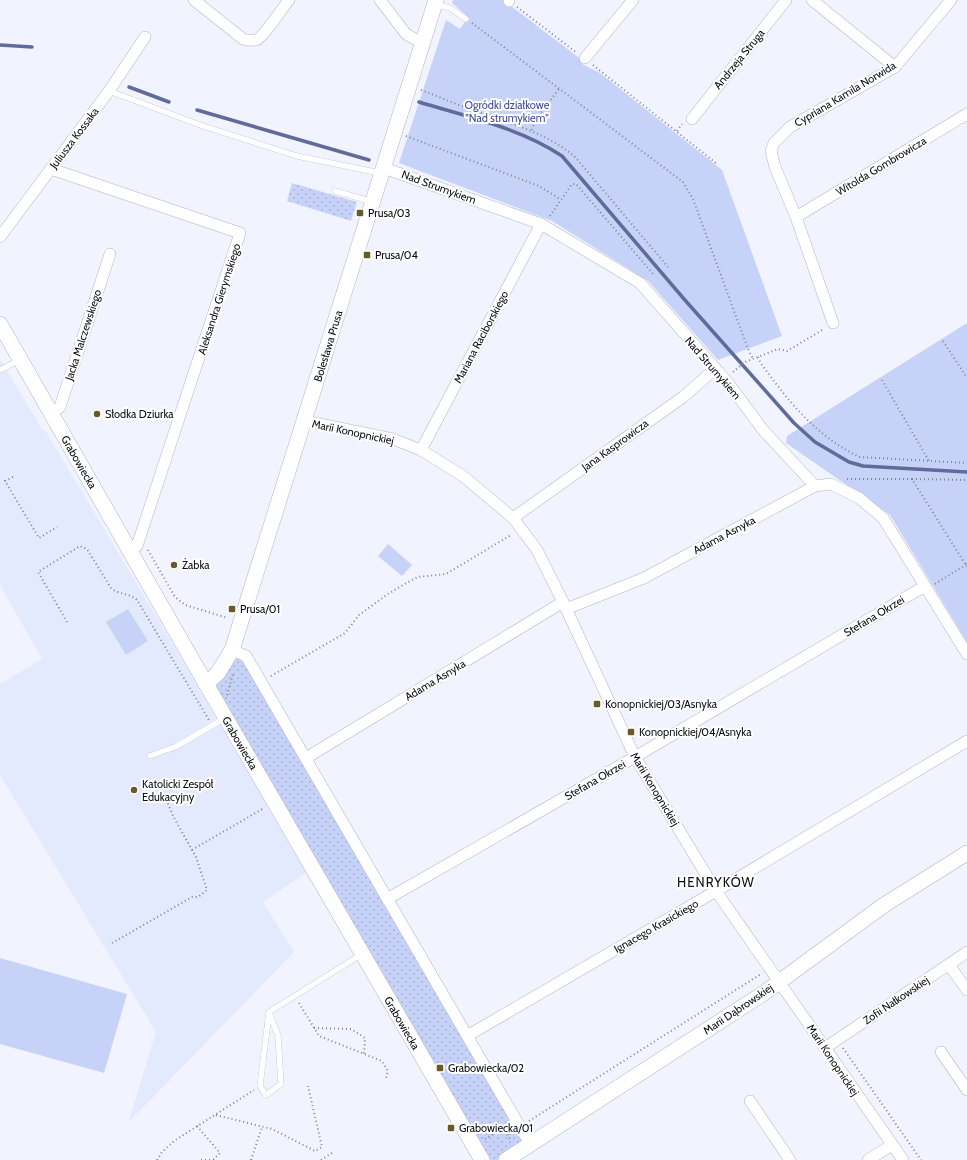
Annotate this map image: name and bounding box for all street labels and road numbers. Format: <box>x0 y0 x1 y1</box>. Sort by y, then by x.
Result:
street label: Andrzeja Struga <box>711 26 768 92</box>
street label: Cypriana Kamila Norwida <box>792 58 899 130</box>
street label: Juliusza Kossaka <box>46 104 102 172</box>
street label: Witolda Gombrowicza <box>833 133 929 199</box>
street label: Nad Strumykiem <box>400 167 479 207</box>
street label: Aleksandra Gierymskiego <box>194 242 244 356</box>
street label: Jacka Malczewskiego <box>61 288 104 383</box>
street label: Mariana Raciborskiego <box>451 288 511 386</box>
street label: Bolesława Prusa <box>310 308 346 383</box>
street label: Nad Strumykiem <box>682 334 744 402</box>
street label: Marii Konopnickiej <box>311 416 395 448</box>
street label: Jana Kasprowicza <box>578 416 652 475</box>
street label: Grabowiecka <box>58 433 100 492</box>
street label: Adama Asnyka <box>690 512 758 557</box>
street label: Stefana Okrzei <box>841 592 907 640</box>
street label: Adama Asnyka <box>402 656 469 704</box>
street label: Grabowiecka <box>219 714 261 773</box>
street label: Marii Konopnickiej <box>627 750 683 828</box>
street label: Stefana Okrzei <box>562 757 628 803</box>
street label: Ignacego Krasickiego <box>611 896 701 956</box>
street label: Zofii Nałkowskiej <box>860 973 932 1027</box>
street label: Marii Dąbrowskiej <box>700 980 776 1038</box>
street label: Grabowiecka <box>381 994 423 1053</box>
street label: Marii Konopnickiej <box>804 1021 862 1099</box>

